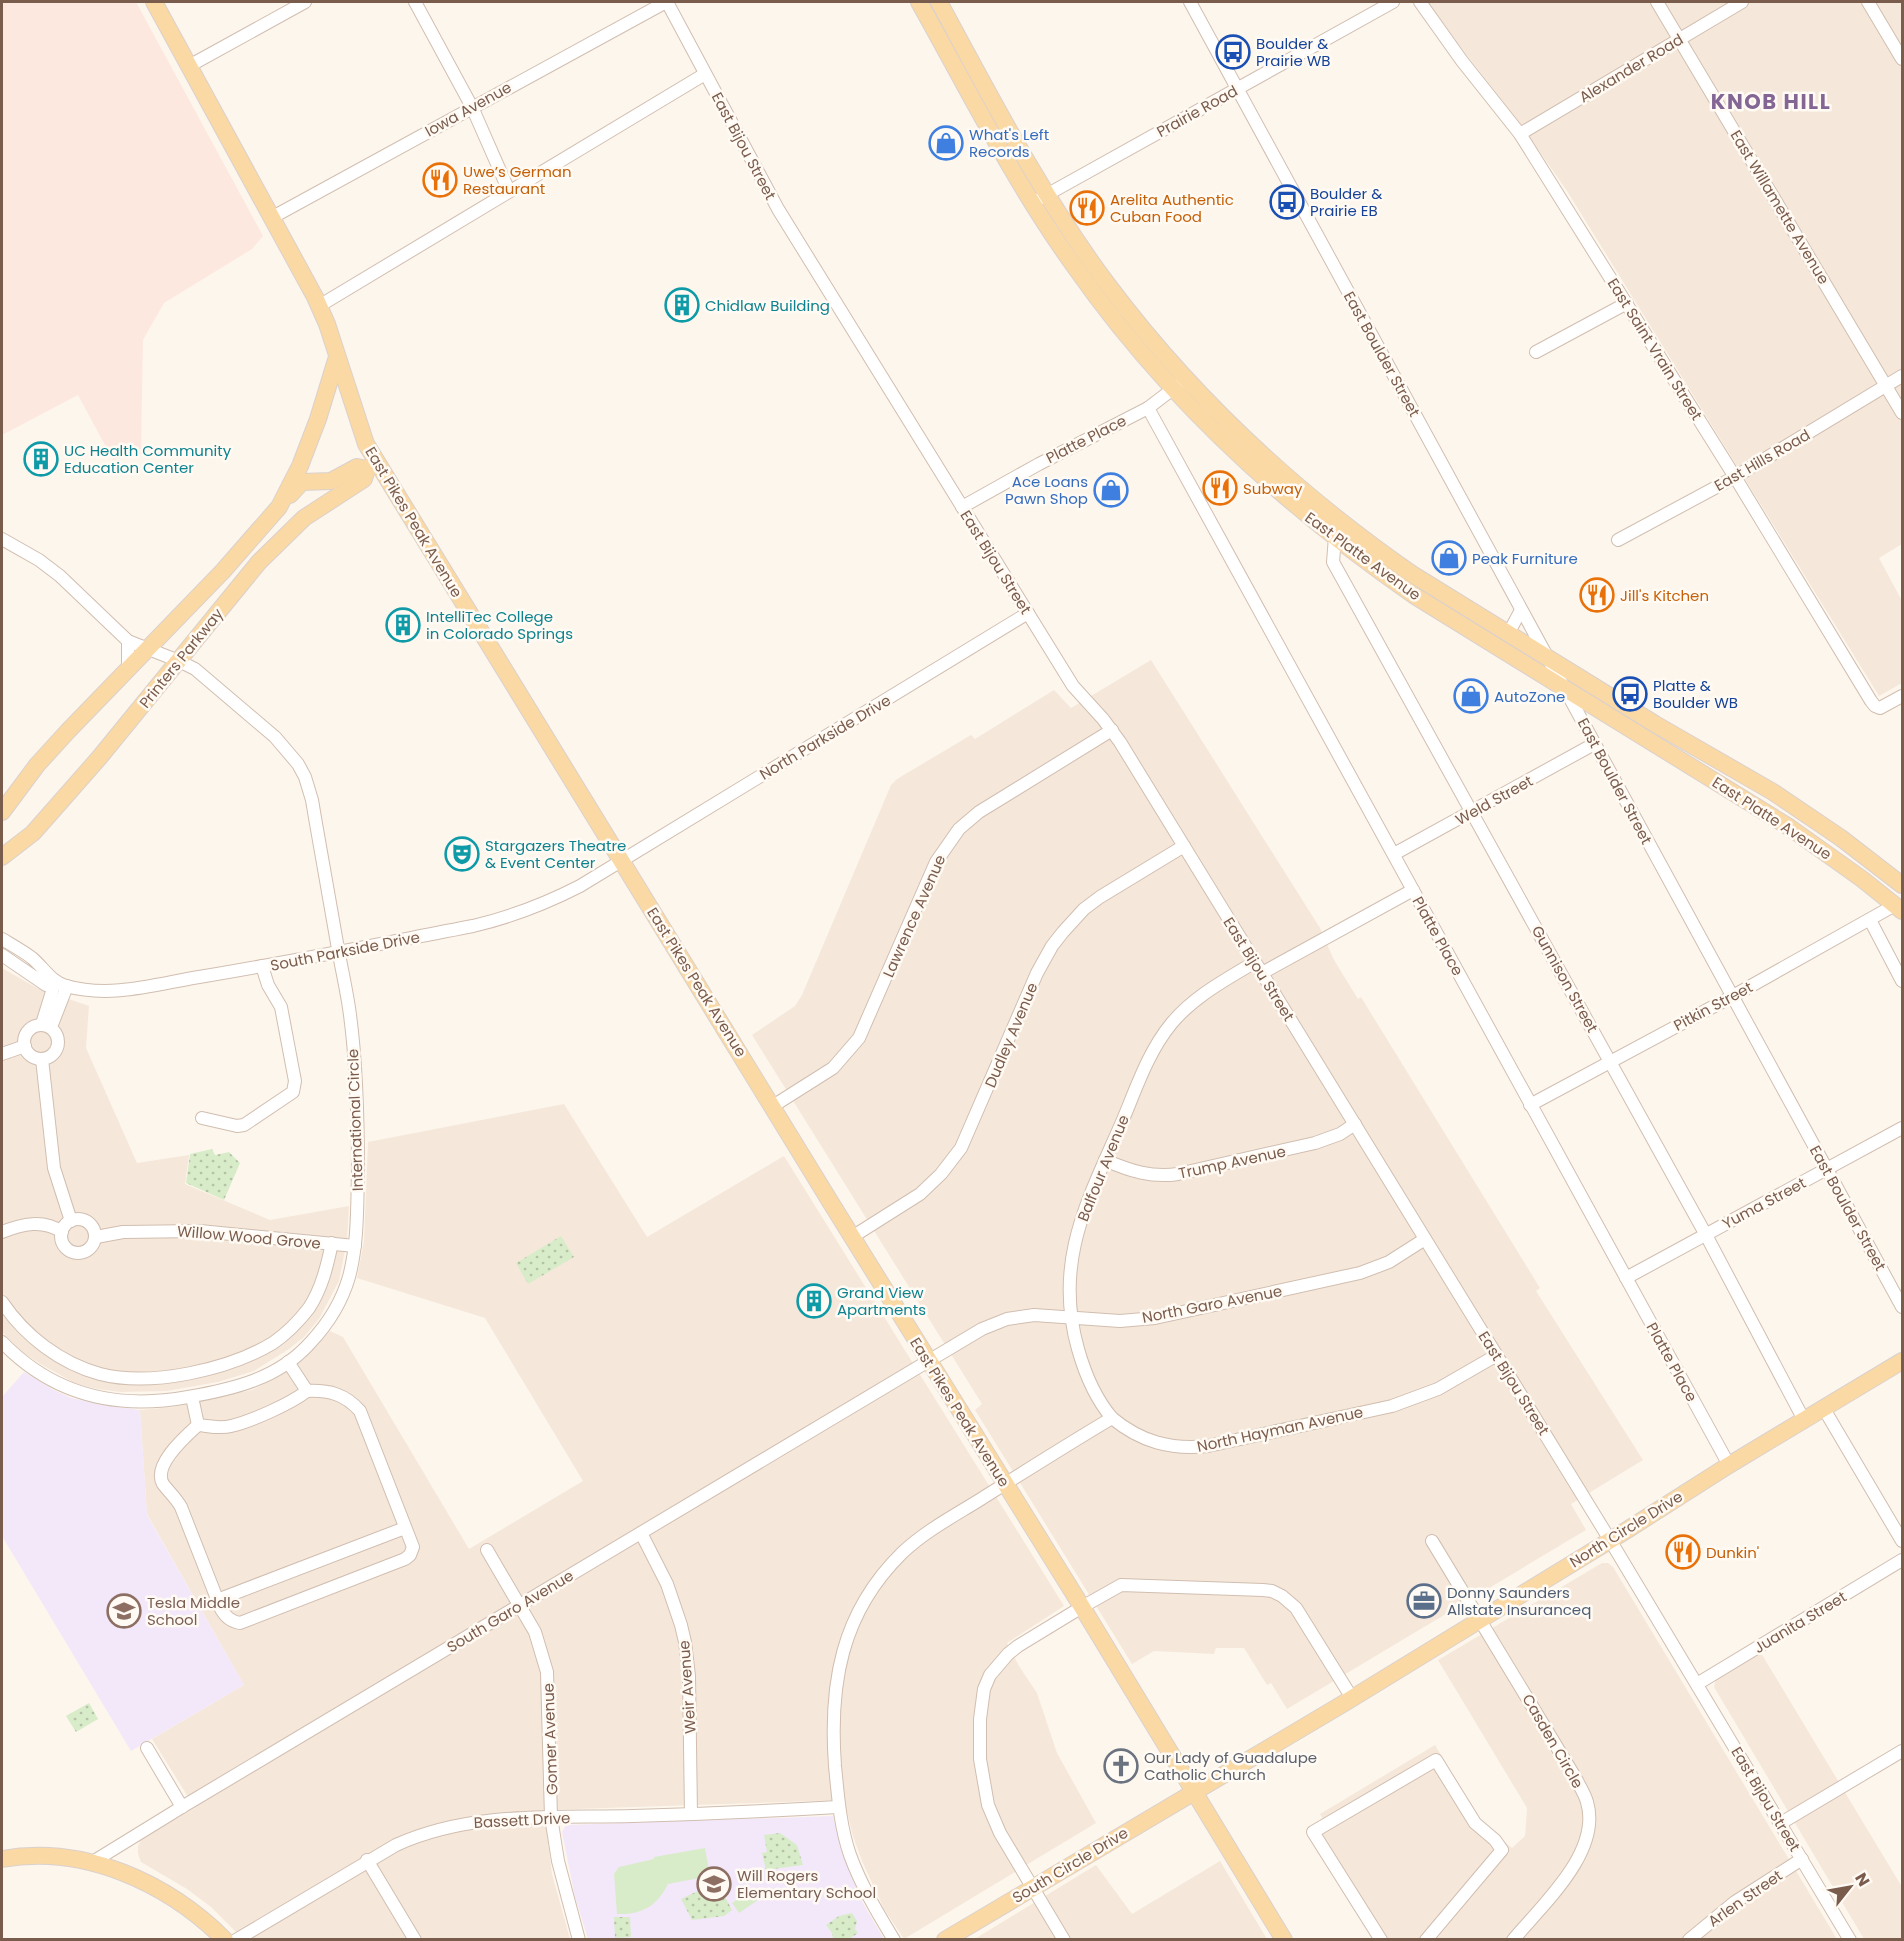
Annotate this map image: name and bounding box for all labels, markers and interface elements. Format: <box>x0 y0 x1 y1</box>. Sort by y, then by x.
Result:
street label: Alexander Road <box>1575 29 1687 107</box>
place label: Boulder & Prairie WB <box>1256 33 1331 71</box>
bus stop icon: Boulder & Prairie WB <box>1215 34 1251 70</box>
street label: Iowa Avenue <box>421 77 515 141</box>
street label: Prairie Road <box>1153 80 1241 142</box>
district label: KNOB HILL <box>1711 87 1831 116</box>
street label: East Bijou Street <box>707 89 781 203</box>
place label: What's Left Records <box>969 124 1049 162</box>
shop icon: What's Left Records <box>928 125 964 161</box>
street label: East Willamette Avenue <box>1726 126 1834 288</box>
place label: Uwe’s German Restaurant <box>463 161 572 199</box>
restaurant icon: Uwe’s German Restaurant <box>422 162 458 198</box>
place label: Boulder & Prairie EB <box>1310 183 1382 221</box>
bus stop icon: Boulder & Prairie EB <box>1269 184 1305 220</box>
place label: Arelita Authentic Cuban Food <box>1110 189 1234 227</box>
restaurant icon: Arelita Authentic Cuban Food <box>1069 190 1105 226</box>
street label: East Saint Vrain Street <box>1603 274 1707 424</box>
building icon: Chidlaw Building <box>664 287 700 323</box>
street label: East Boulder Street <box>1339 288 1425 420</box>
place label: Chidlaw Building <box>705 295 830 316</box>
street label: Platte Place <box>1042 410 1130 468</box>
street label: East Hills Road <box>1710 424 1814 496</box>
place label: UC Health Community Education Center <box>64 440 232 478</box>
building icon: UC Health Community Education Center <box>23 441 59 477</box>
street label: East Pikes Peak Avenue <box>361 443 467 601</box>
restaurant icon: Subway <box>1202 470 1238 506</box>
place label: Ace Loans Pawn Shop <box>1005 471 1088 509</box>
shop icon: Ace Loans Pawn Shop <box>1093 472 1129 508</box>
place label: Subway <box>1243 478 1303 499</box>
street label: East Bijou Street <box>956 506 1036 618</box>
street label: East Platte Avenue <box>1301 507 1425 605</box>
shop icon: Peak Furniture <box>1431 540 1467 576</box>
place label: Peak Furniture <box>1472 548 1578 569</box>
restaurant icon: Jill's Kitchen <box>1579 577 1615 613</box>
place label: Jill's Kitchen <box>1620 585 1709 606</box>
street label: Printers Parkway <box>134 603 228 712</box>
place label: IntelliTec College in Colorado Springs <box>426 606 573 644</box>
building icon: IntelliTec College in Colorado Springs <box>385 607 421 643</box>
place label: Platte & Boulder WB <box>1653 675 1738 713</box>
bus stop icon: Platte & Boulder WB <box>1612 676 1648 712</box>
shop icon: AutoZone <box>1453 678 1489 714</box>
place label: AutoZone <box>1494 686 1565 707</box>
street label: North Parkside Drive <box>756 689 894 785</box>
street label: East Boulder Street <box>1573 714 1657 848</box>
street label: Weld Street <box>1451 770 1537 830</box>
street label: East Platte Avenue <box>1708 772 1836 864</box>
place label: Stargazers Theatre & Event Center <box>485 835 626 873</box>
theatre icon: Stargazers Theatre & Event Center <box>444 836 480 872</box>
street label: Lawrence Avenue <box>878 851 950 981</box>
street label: Platte Place <box>1408 893 1468 979</box>
street label: East Pikes Peak Avenue <box>642 903 752 1061</box>
street label: East Bijou Street <box>1219 913 1299 1025</box>
street label: Gunnison Street <box>1527 922 1603 1036</box>
street label: South Parkside Drive <box>268 926 422 976</box>
street label: Pitkin Street <box>1670 976 1756 1036</box>
street label: Dudley Avenue <box>979 979 1043 1091</box>
street label: International Circle <box>342 1048 368 1192</box>
street label: Balfour Avenue <box>1072 1112 1134 1224</box>
street label: Trump Avenue <box>1176 1140 1288 1184</box>
street label: East Boulder Street <box>1805 1142 1891 1274</box>
street label: Yuma Street <box>1719 1172 1809 1234</box>
street label: Willow Wood Grove <box>176 1220 322 1254</box>
street label: North Garo Avenue <box>1140 1280 1284 1328</box>
place label: Grand View Apartments <box>837 1282 926 1320</box>
building icon: Grand View Apartments <box>796 1283 832 1319</box>
street label: Platte Place <box>1642 1319 1702 1405</box>
street label: East Bijou Street <box>1474 1327 1554 1439</box>
street label: East Pikes Peak Avenue <box>905 1333 1015 1491</box>
street label: North Hayman Avenue <box>1195 1401 1365 1457</box>
street label: North Circle Drive <box>1566 1486 1686 1572</box>
restaurant icon: Dunkin' <box>1665 1534 1701 1570</box>
place label: Dunkin' <box>1706 1542 1759 1563</box>
street label: South Garo Avenue <box>443 1565 577 1657</box>
place label: Donny Saunders Allstate Insuranceq <box>1447 1582 1591 1620</box>
office icon: Donny Saunders Allstate Insuranceq <box>1406 1583 1442 1619</box>
street label: Juanita Street <box>1750 1586 1850 1658</box>
place label: Tesla Middle School <box>147 1592 240 1630</box>
school or university icon: Tesla Middle School <box>106 1593 142 1629</box>
street label: Weir Avenue <box>673 1640 701 1734</box>
street label: Gomer Avenue <box>538 1683 562 1795</box>
street label: Casden Circle <box>1518 1690 1588 1792</box>
street label: East Bijou Street <box>1726 1743 1806 1855</box>
place label: Our Lady of Guadalupe Catholic Church <box>1144 1747 1317 1785</box>
church icon: Our Lady of Guadalupe Catholic Church <box>1103 1748 1139 1784</box>
street label: Bassett Drive <box>473 1807 571 1833</box>
street label: South Circle Drive <box>1008 1822 1132 1908</box>
north arrow <box>1820 1857 1880 1917</box>
place label: Will Rogers Elementary School <box>737 1865 876 1903</box>
street label: Arlen Street <box>1704 1865 1786 1931</box>
school or university icon: Will Rogers Elementary School <box>696 1866 732 1902</box>
text: N <box>1849 1868 1875 1891</box>

